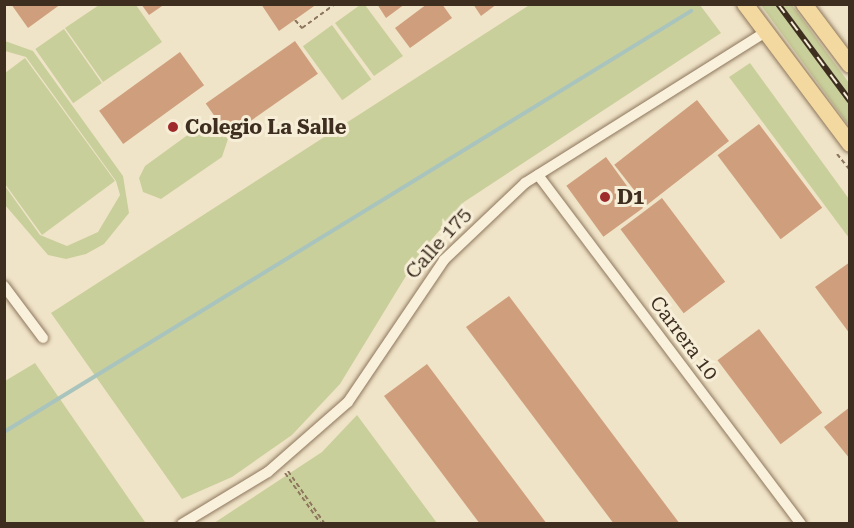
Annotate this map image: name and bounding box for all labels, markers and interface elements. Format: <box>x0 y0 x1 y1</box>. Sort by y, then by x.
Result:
place label: Colegio La Salle <box>185 115 346 139</box>
marker: Colegio La Salle <box>166 120 180 134</box>
place label: D1 <box>617 185 644 209</box>
marker: D1 <box>598 190 612 204</box>
street label: Calle 175 <box>400 202 476 284</box>
street label: Carrera 10 <box>645 291 723 385</box>

